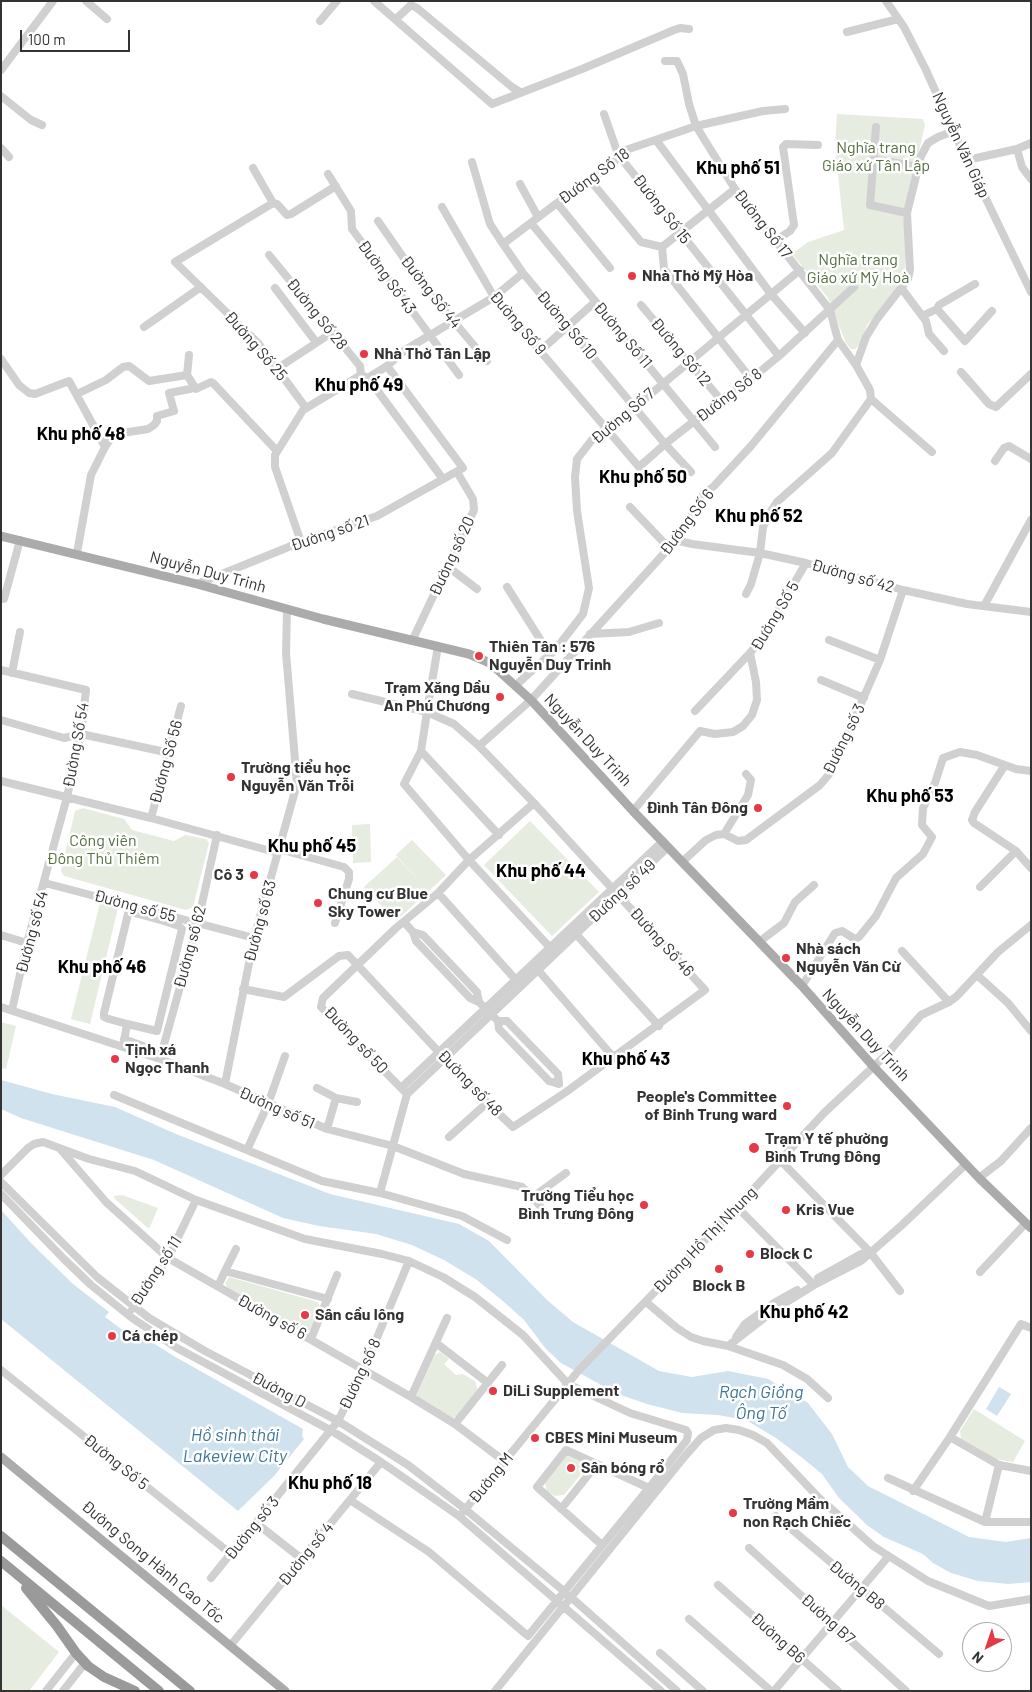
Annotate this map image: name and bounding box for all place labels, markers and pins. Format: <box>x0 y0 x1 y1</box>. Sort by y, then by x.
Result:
place label: Nhà Thờ Mỹ Hòa <box>642 266 753 286</box>
marker: Nhà Thờ Mỹ Hòa <box>626 270 638 282</box>
place label: Nhà Thờ Tân Lập <box>374 344 491 364</box>
marker: Nhà Thờ Tân Lập <box>358 348 370 360</box>
place label: Thiên Tân : 576 Nguyễn Duy Trinh <box>489 637 611 675</box>
marker: Thiên Tân : 576 Nguyễn Duy Trinh <box>473 650 485 662</box>
place label: Trạm Xăng Dầu An Phú Chương <box>383 678 490 716</box>
marker: Trạm Xăng Dầu An Phú Chương <box>494 691 506 703</box>
place label: Trường tiểu học Nguyễn Văn Trỗi <box>241 758 354 796</box>
marker: Trường tiểu học Nguyễn Văn Trỗi <box>225 771 237 783</box>
place label: Đình Tân Đông <box>646 798 748 818</box>
marker: Đình Tân Đông <box>752 802 764 814</box>
place label: Cô 3 <box>214 865 244 885</box>
marker: Cô 3 <box>248 869 260 881</box>
place label: Chung cư Blue Sky Tower <box>328 884 428 922</box>
marker: Chung cư Blue Sky Tower <box>312 897 324 909</box>
place label: Nhà sách Nguyễn Văn Cừ <box>796 939 900 977</box>
marker: Nhà sách Nguyễn Văn Cừ <box>780 952 792 964</box>
place label: Tịnh xá Ngọc Thanh <box>125 1040 209 1078</box>
marker: Tịnh xá Ngọc Thanh <box>109 1053 121 1065</box>
place label: People's Committee of Binh Trung ward <box>637 1087 777 1125</box>
marker: People's Committee of Binh Trung ward <box>781 1100 793 1112</box>
place label: Trạm Y tế phường Bình Trưng Đông <box>765 1129 888 1167</box>
marker: Trạm Y tế phường Bình Trưng Đông <box>747 1141 761 1155</box>
place label: Trường Tiểu học Bình Trưng Đông <box>518 1186 634 1224</box>
marker: Trường Tiểu học Bình Trưng Đông <box>638 1199 650 1211</box>
place label: Kris Vue <box>796 1200 855 1220</box>
marker: Kris Vue <box>780 1204 792 1216</box>
place label: Block C <box>760 1244 813 1264</box>
marker: Block C <box>744 1248 756 1260</box>
marker: Block B <box>713 1263 725 1275</box>
place label: Block B <box>693 1276 745 1296</box>
place label: Sân cầu lông <box>315 1305 404 1325</box>
marker: Sân cầu lông <box>299 1309 311 1321</box>
place label: Cá chép <box>122 1326 178 1346</box>
marker: Cá chép <box>106 1330 118 1342</box>
place label: DiLi Supplement <box>503 1381 619 1401</box>
marker: DiLi Supplement <box>487 1385 499 1397</box>
place label: CBES Mini Museum <box>545 1428 677 1448</box>
marker: CBES Mini Museum <box>529 1432 541 1444</box>
place label: Sân bóng rổ <box>581 1458 664 1478</box>
marker: Sân bóng rổ <box>565 1462 577 1474</box>
place label: Trường Mầm non Rạch Chiếc <box>743 1494 851 1532</box>
marker: Trường Mầm non Rạch Chiếc <box>727 1507 739 1519</box>

